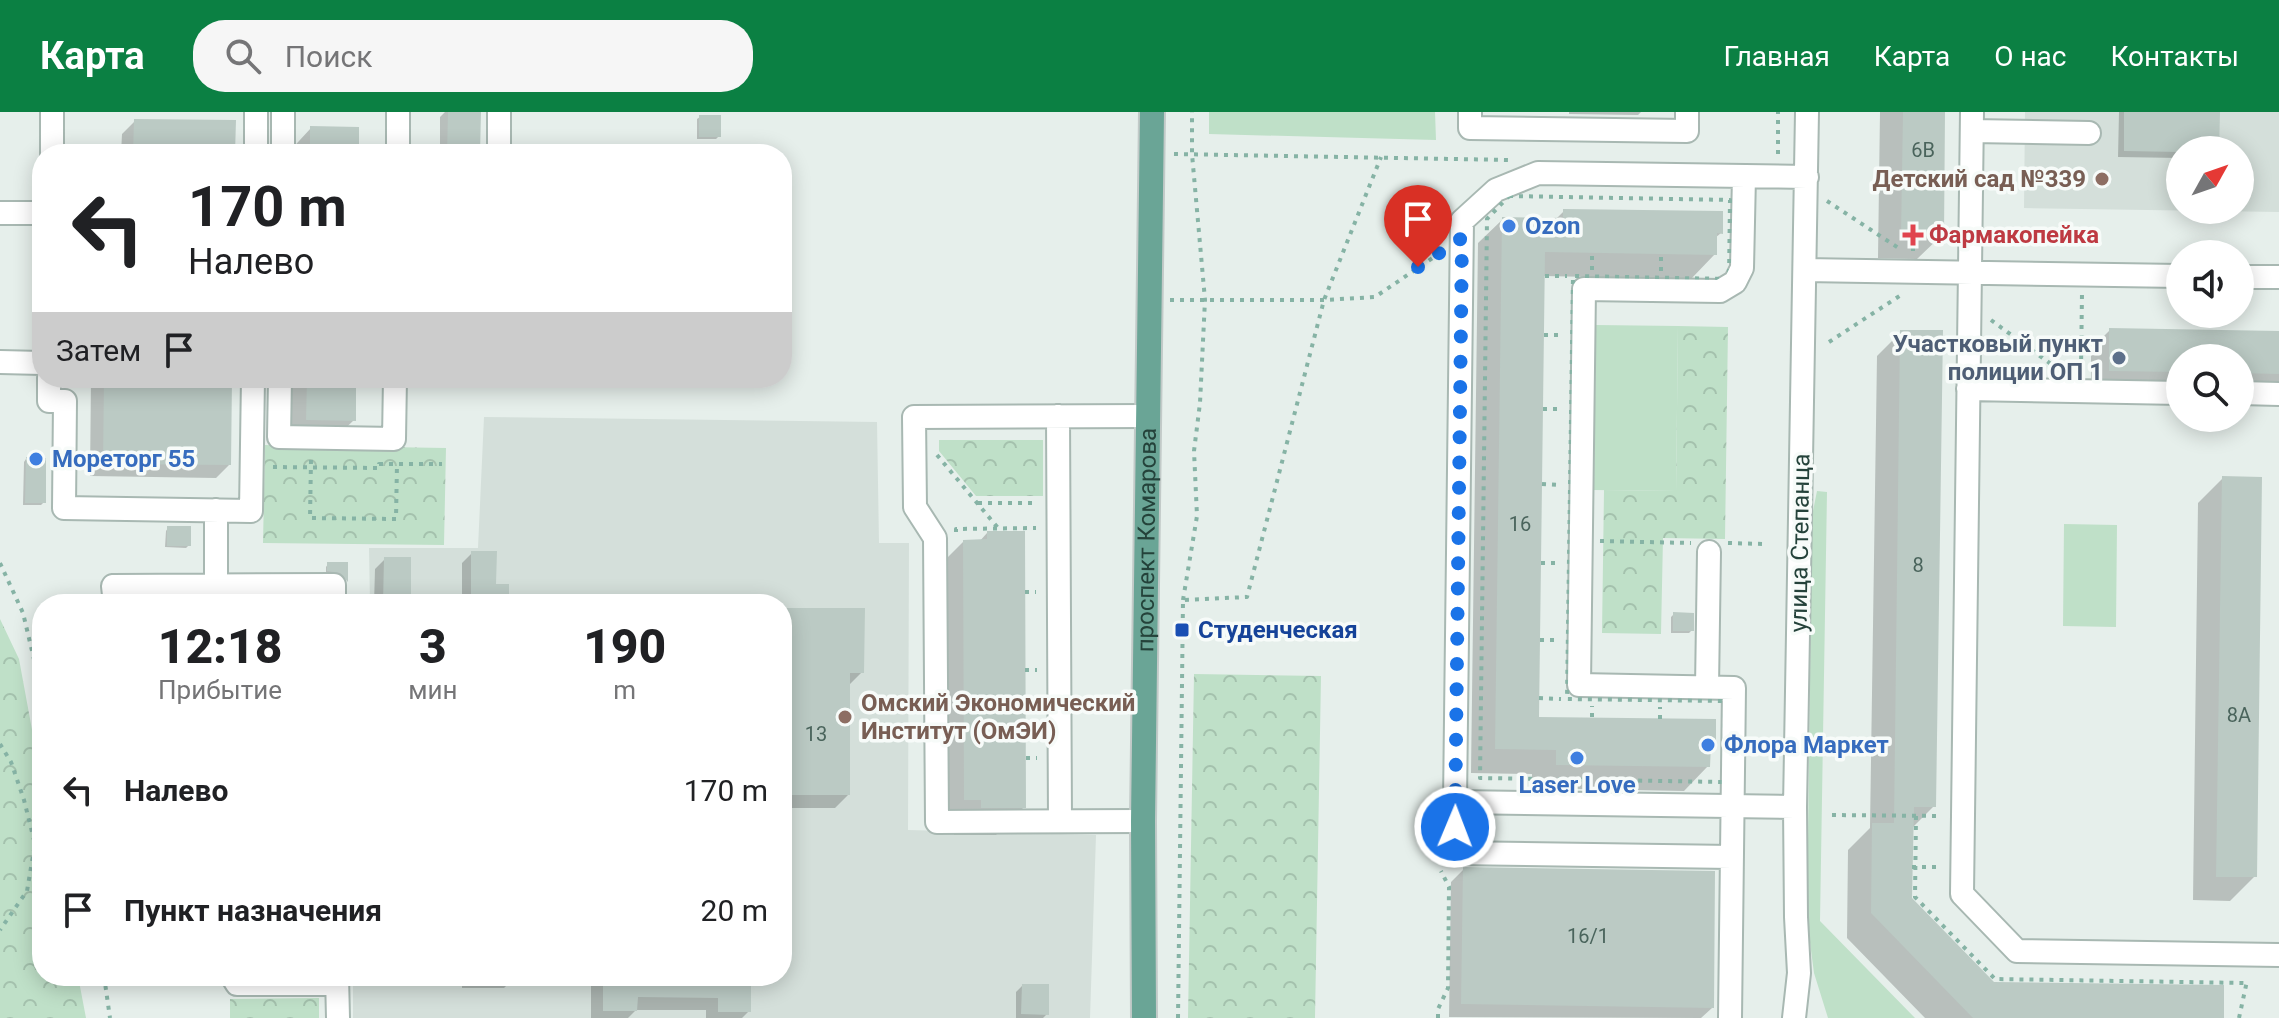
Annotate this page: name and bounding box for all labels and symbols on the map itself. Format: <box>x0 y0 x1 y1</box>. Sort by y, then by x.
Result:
north arrow <box>2166 136 2254 224</box>
house number: 6В <box>1911 138 1935 162</box>
place label: Детский сад №339 <box>1873 165 2086 193</box>
marker: Детский сад №339 <box>2093 170 2111 188</box>
pin <box>1384 185 1452 267</box>
place label: Ozon <box>1525 212 1581 240</box>
marker: Ozon <box>1500 217 1518 235</box>
place label: Фармакопейка <box>1929 221 2099 249</box>
marker: Фармакопейка <box>1904 226 1922 244</box>
place label: Участковый пункт полиции ОП 1 <box>1893 330 2103 386</box>
marker: Участковый пункт полиции ОП 1 <box>2110 349 2128 367</box>
street label: проспект Комарова <box>1131 428 1162 652</box>
place label: Мореторг 55 <box>52 445 195 473</box>
marker: Мореторг 55 <box>27 450 45 468</box>
street label: улица Степанца <box>1784 453 1816 633</box>
house number: 16 <box>1509 512 1531 536</box>
house number: 8 <box>1912 553 1924 577</box>
place label: Студенческая <box>1198 616 1358 644</box>
marker: Студенческая <box>1173 621 1191 639</box>
place label: Омский Экономический Институт (ОмЭИ) <box>861 689 1135 745</box>
house number: 8А <box>2227 703 2251 727</box>
marker: Омский Экономический Институт (ОмЭИ) <box>836 708 854 726</box>
house number: 13 <box>805 722 827 746</box>
place label: Флора Маркет <box>1724 731 1889 759</box>
marker: Флора Маркет <box>1699 736 1717 754</box>
marker: Laser Love <box>1568 749 1586 767</box>
place label: Laser Love <box>1518 771 1636 799</box>
position arrow <box>1413 785 1497 869</box>
house number: 16/1 <box>1567 924 1609 948</box>

